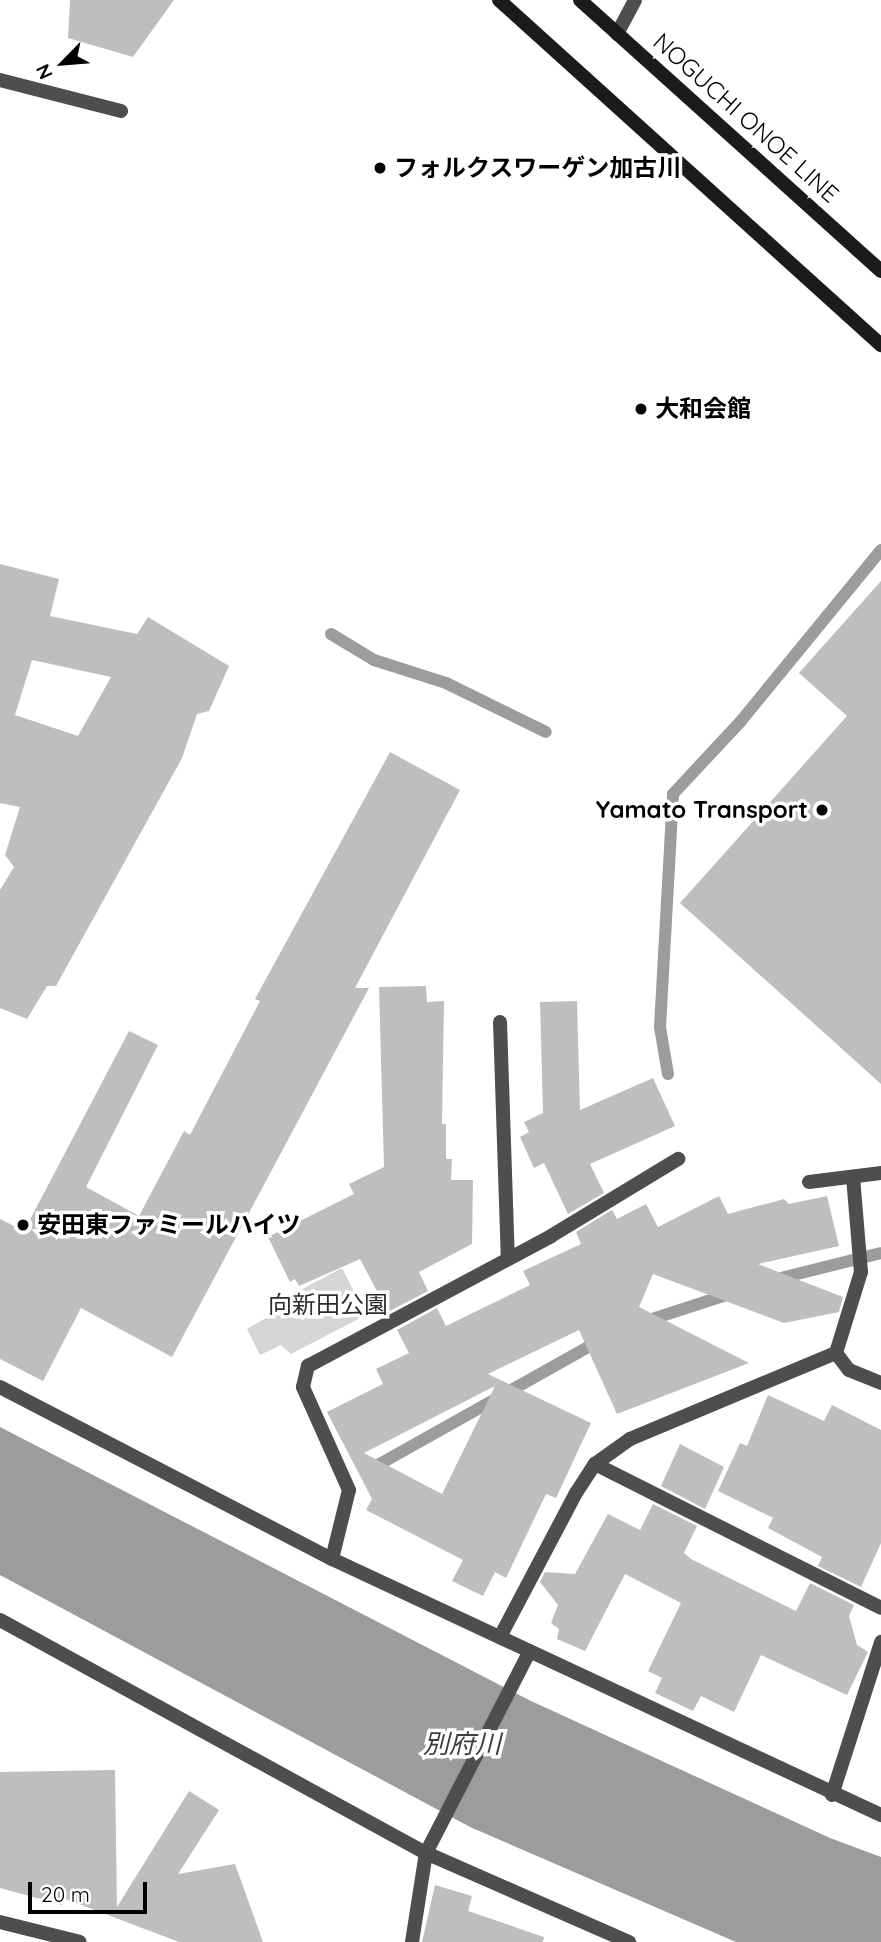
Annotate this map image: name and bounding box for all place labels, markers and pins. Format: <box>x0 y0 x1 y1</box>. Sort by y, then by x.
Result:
place label: フォルクスワーゲン加古川 <box>394 154 682 182</box>
marker: フォルクスワーゲン加古川 <box>372 160 388 176</box>
place label: 大和会館 <box>655 395 751 423</box>
marker: 大和会館 <box>633 401 649 417</box>
place label: Yamato Transport <box>596 796 808 824</box>
marker: Yamato Transport <box>814 802 830 818</box>
place label: 安田東ファミールハイツ <box>37 1211 301 1239</box>
marker: 安田東ファミールハイツ <box>15 1217 31 1233</box>

